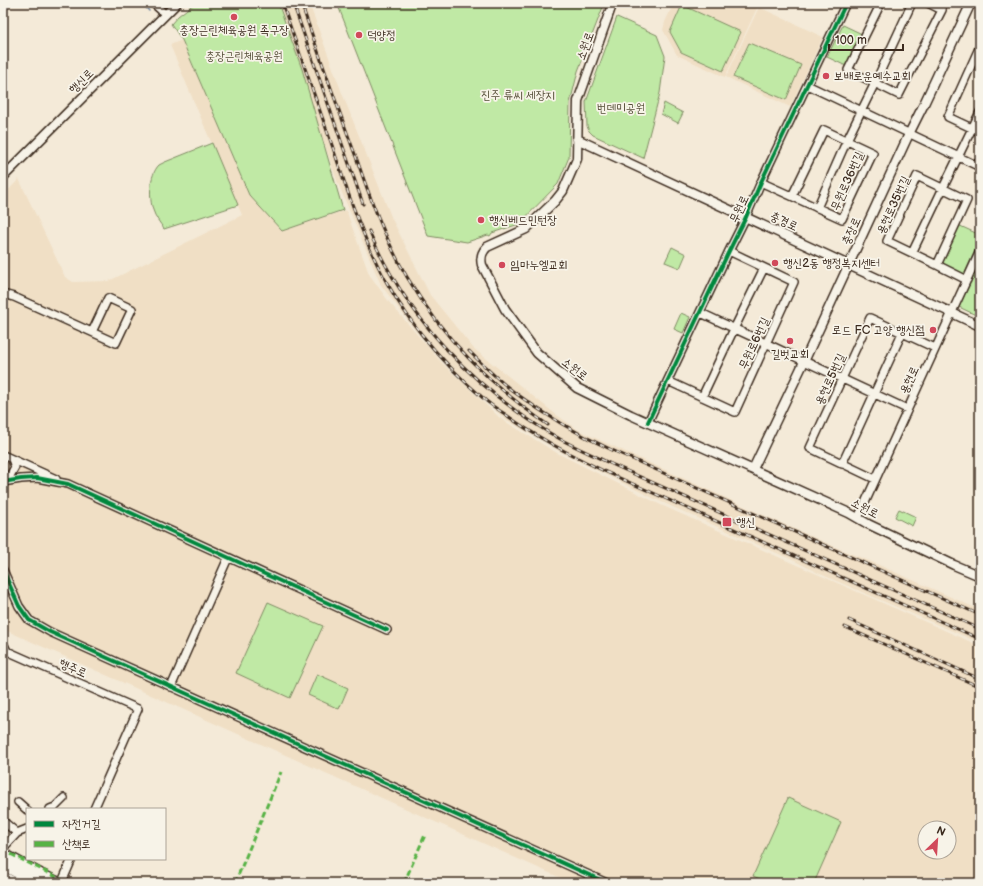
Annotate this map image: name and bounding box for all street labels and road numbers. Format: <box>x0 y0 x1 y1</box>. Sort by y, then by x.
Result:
street label: 소원로 <box>573 30 597 62</box>
street label: 행신로 <box>66 66 97 97</box>
street label: 무원로36번길 <box>828 149 867 213</box>
street label: 용현로35번길 <box>873 173 914 237</box>
street label: 무원로 <box>727 193 752 226</box>
street label: 충경로 <box>767 209 800 234</box>
street label: 충장로 <box>839 215 864 248</box>
street label: 무원로6번길 <box>736 315 773 372</box>
street label: 용현로5번길 <box>812 351 849 407</box>
street label: 소원로 <box>559 355 591 384</box>
street label: 용현로 <box>897 364 922 397</box>
street label: 소원로 <box>848 495 881 522</box>
street label: 행주로 <box>57 656 89 681</box>

